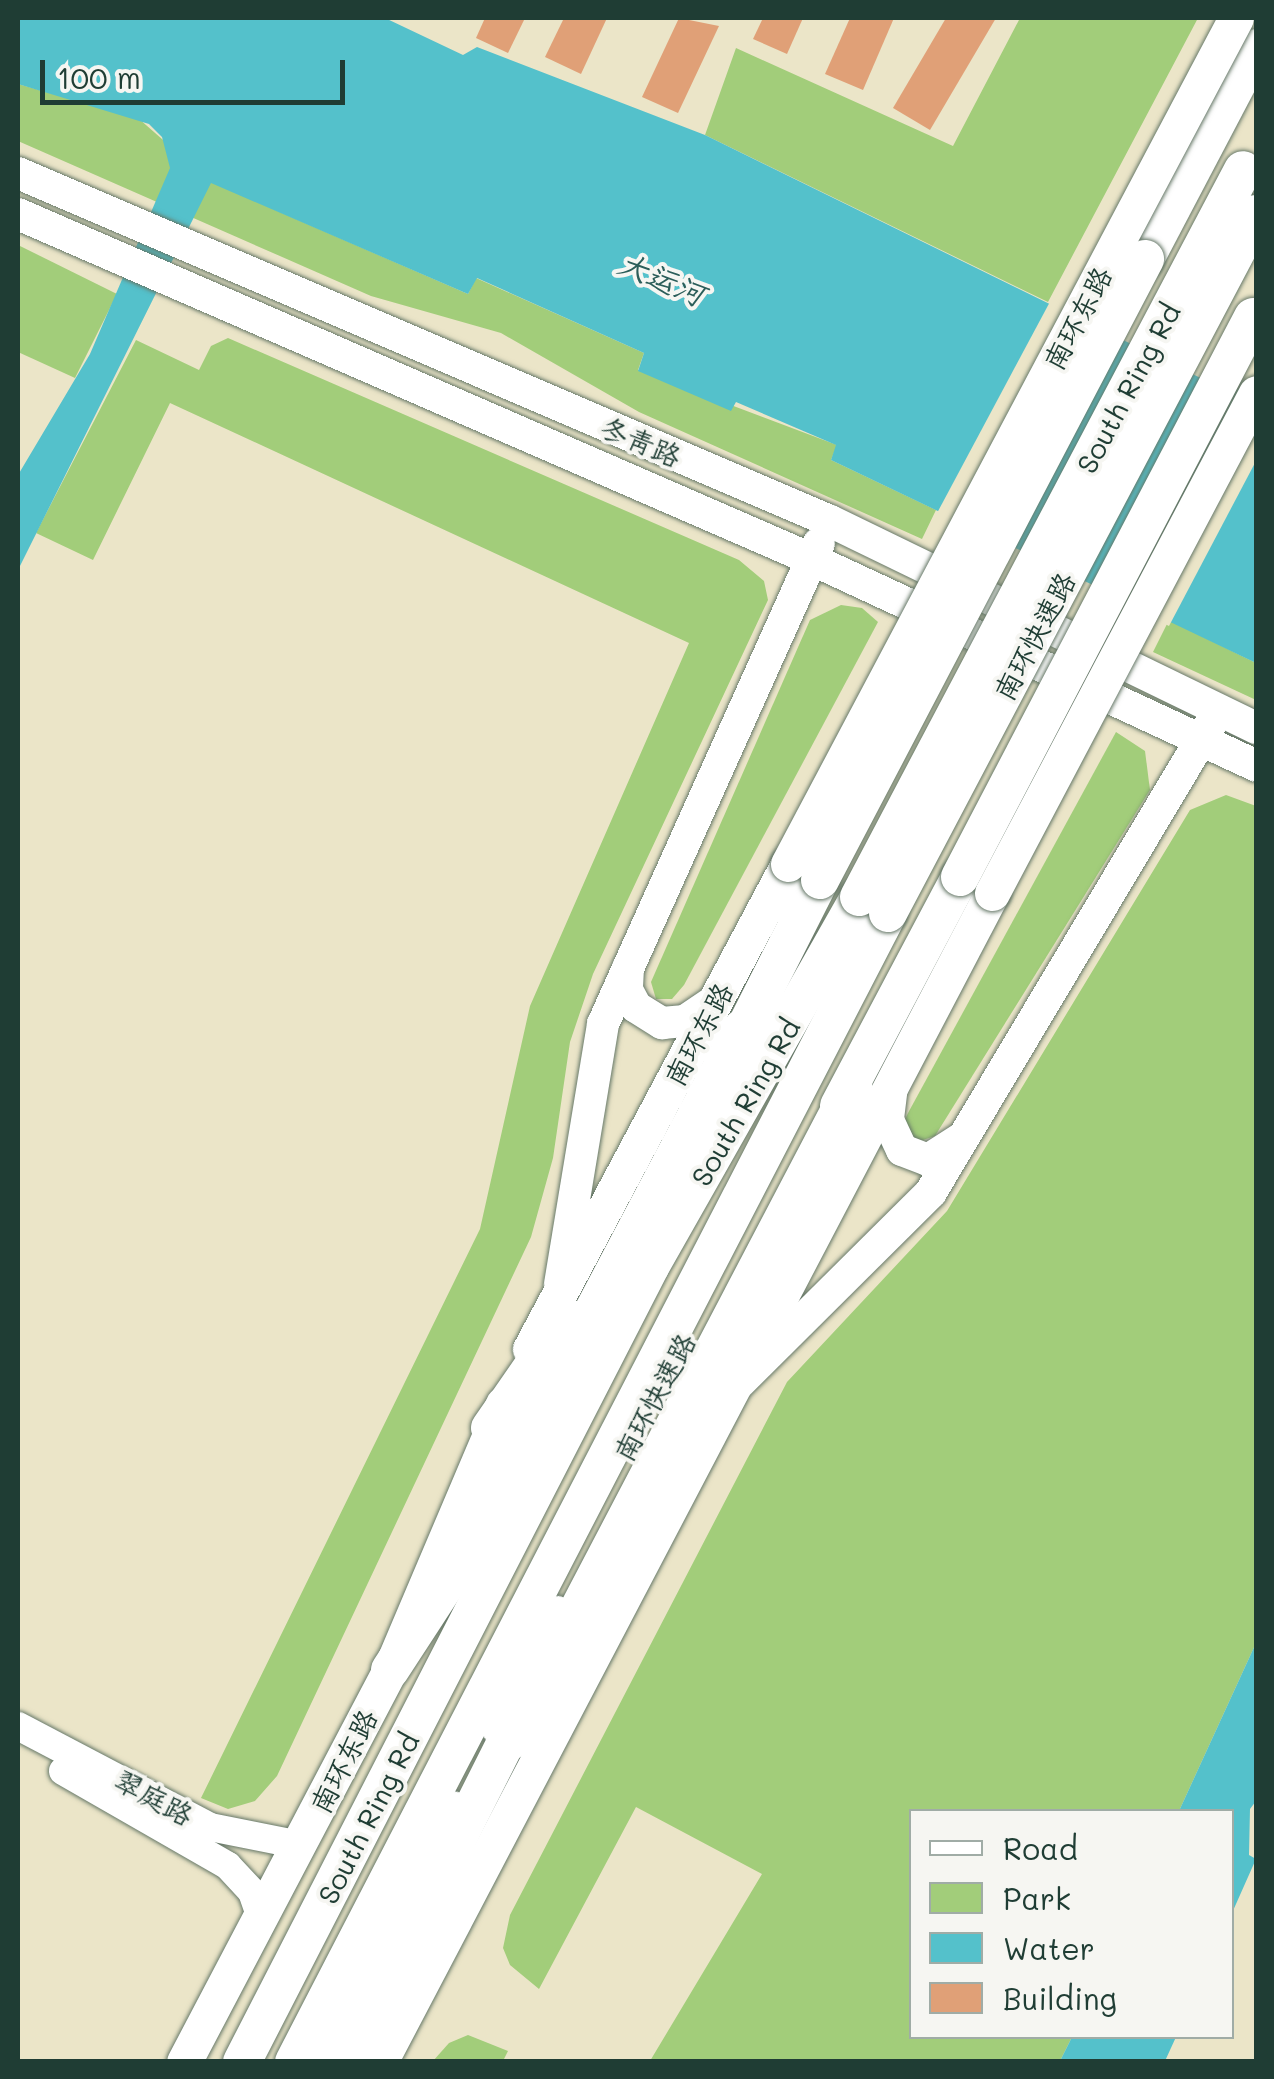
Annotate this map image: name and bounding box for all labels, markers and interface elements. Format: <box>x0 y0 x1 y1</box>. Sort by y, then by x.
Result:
scale bar <box>45 40 350 102</box>
text: 100 m <box>57 57 141 97</box>
water label: 大运河 <box>614 244 710 312</box>
street label: 南环东路 <box>1036 261 1118 375</box>
street label: South Ring Rd <box>1069 297 1187 479</box>
street label: 冬青路 <box>596 409 686 473</box>
street label: 南环快速路 <box>986 566 1082 706</box>
street label: 南环东路 <box>657 977 739 1091</box>
street label: South Ring Rd <box>684 1012 806 1192</box>
street label: 南环快速路 <box>606 1327 702 1467</box>
street label: 南环东路 <box>303 1703 383 1819</box>
street label: South Ring Rd <box>310 1727 426 1909</box>
street label: 翠庭路 <box>109 1762 199 1832</box>
legend <box>909 1809 1234 2039</box>
text: Road <box>1003 1828 1078 1868</box>
text: Park <box>1003 1878 1071 1918</box>
text: Water <box>1003 1928 1095 1968</box>
text: Building <box>1003 1978 1117 2018</box>

